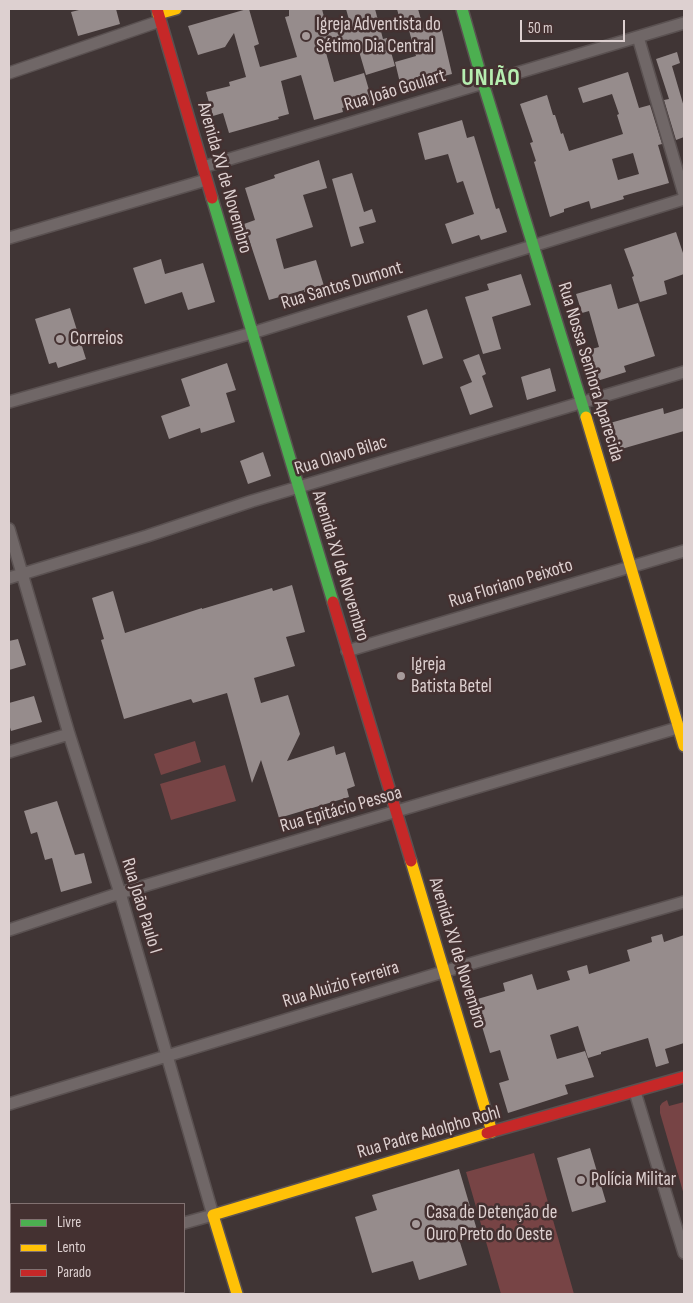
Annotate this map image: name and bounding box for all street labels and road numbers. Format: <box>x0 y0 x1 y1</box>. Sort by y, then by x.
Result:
street label: Rua João Goulart <box>342 65 448 117</box>
street label: Avenida XV de Novembro <box>191 100 257 256</box>
street label: Rua Santos Dumont <box>279 257 405 315</box>
street label: Rua Nossa Senhora Aparecida <box>552 279 628 465</box>
street label: Rua Olavo Bilac <box>292 431 390 481</box>
street label: Avenida XV de Novembro <box>306 488 374 644</box>
street label: Rua Floriano Peixoto <box>446 554 576 614</box>
street label: Rua Epitácio Pessoa <box>277 782 405 838</box>
street label: Rua João Paulo I <box>116 856 166 956</box>
street label: Avenida XV de Novembro <box>423 875 491 1031</box>
street label: Rua Aluizio Ferreira <box>280 956 402 1014</box>
street label: Rua Padre Adolpho Rohl <box>355 1102 503 1164</box>

